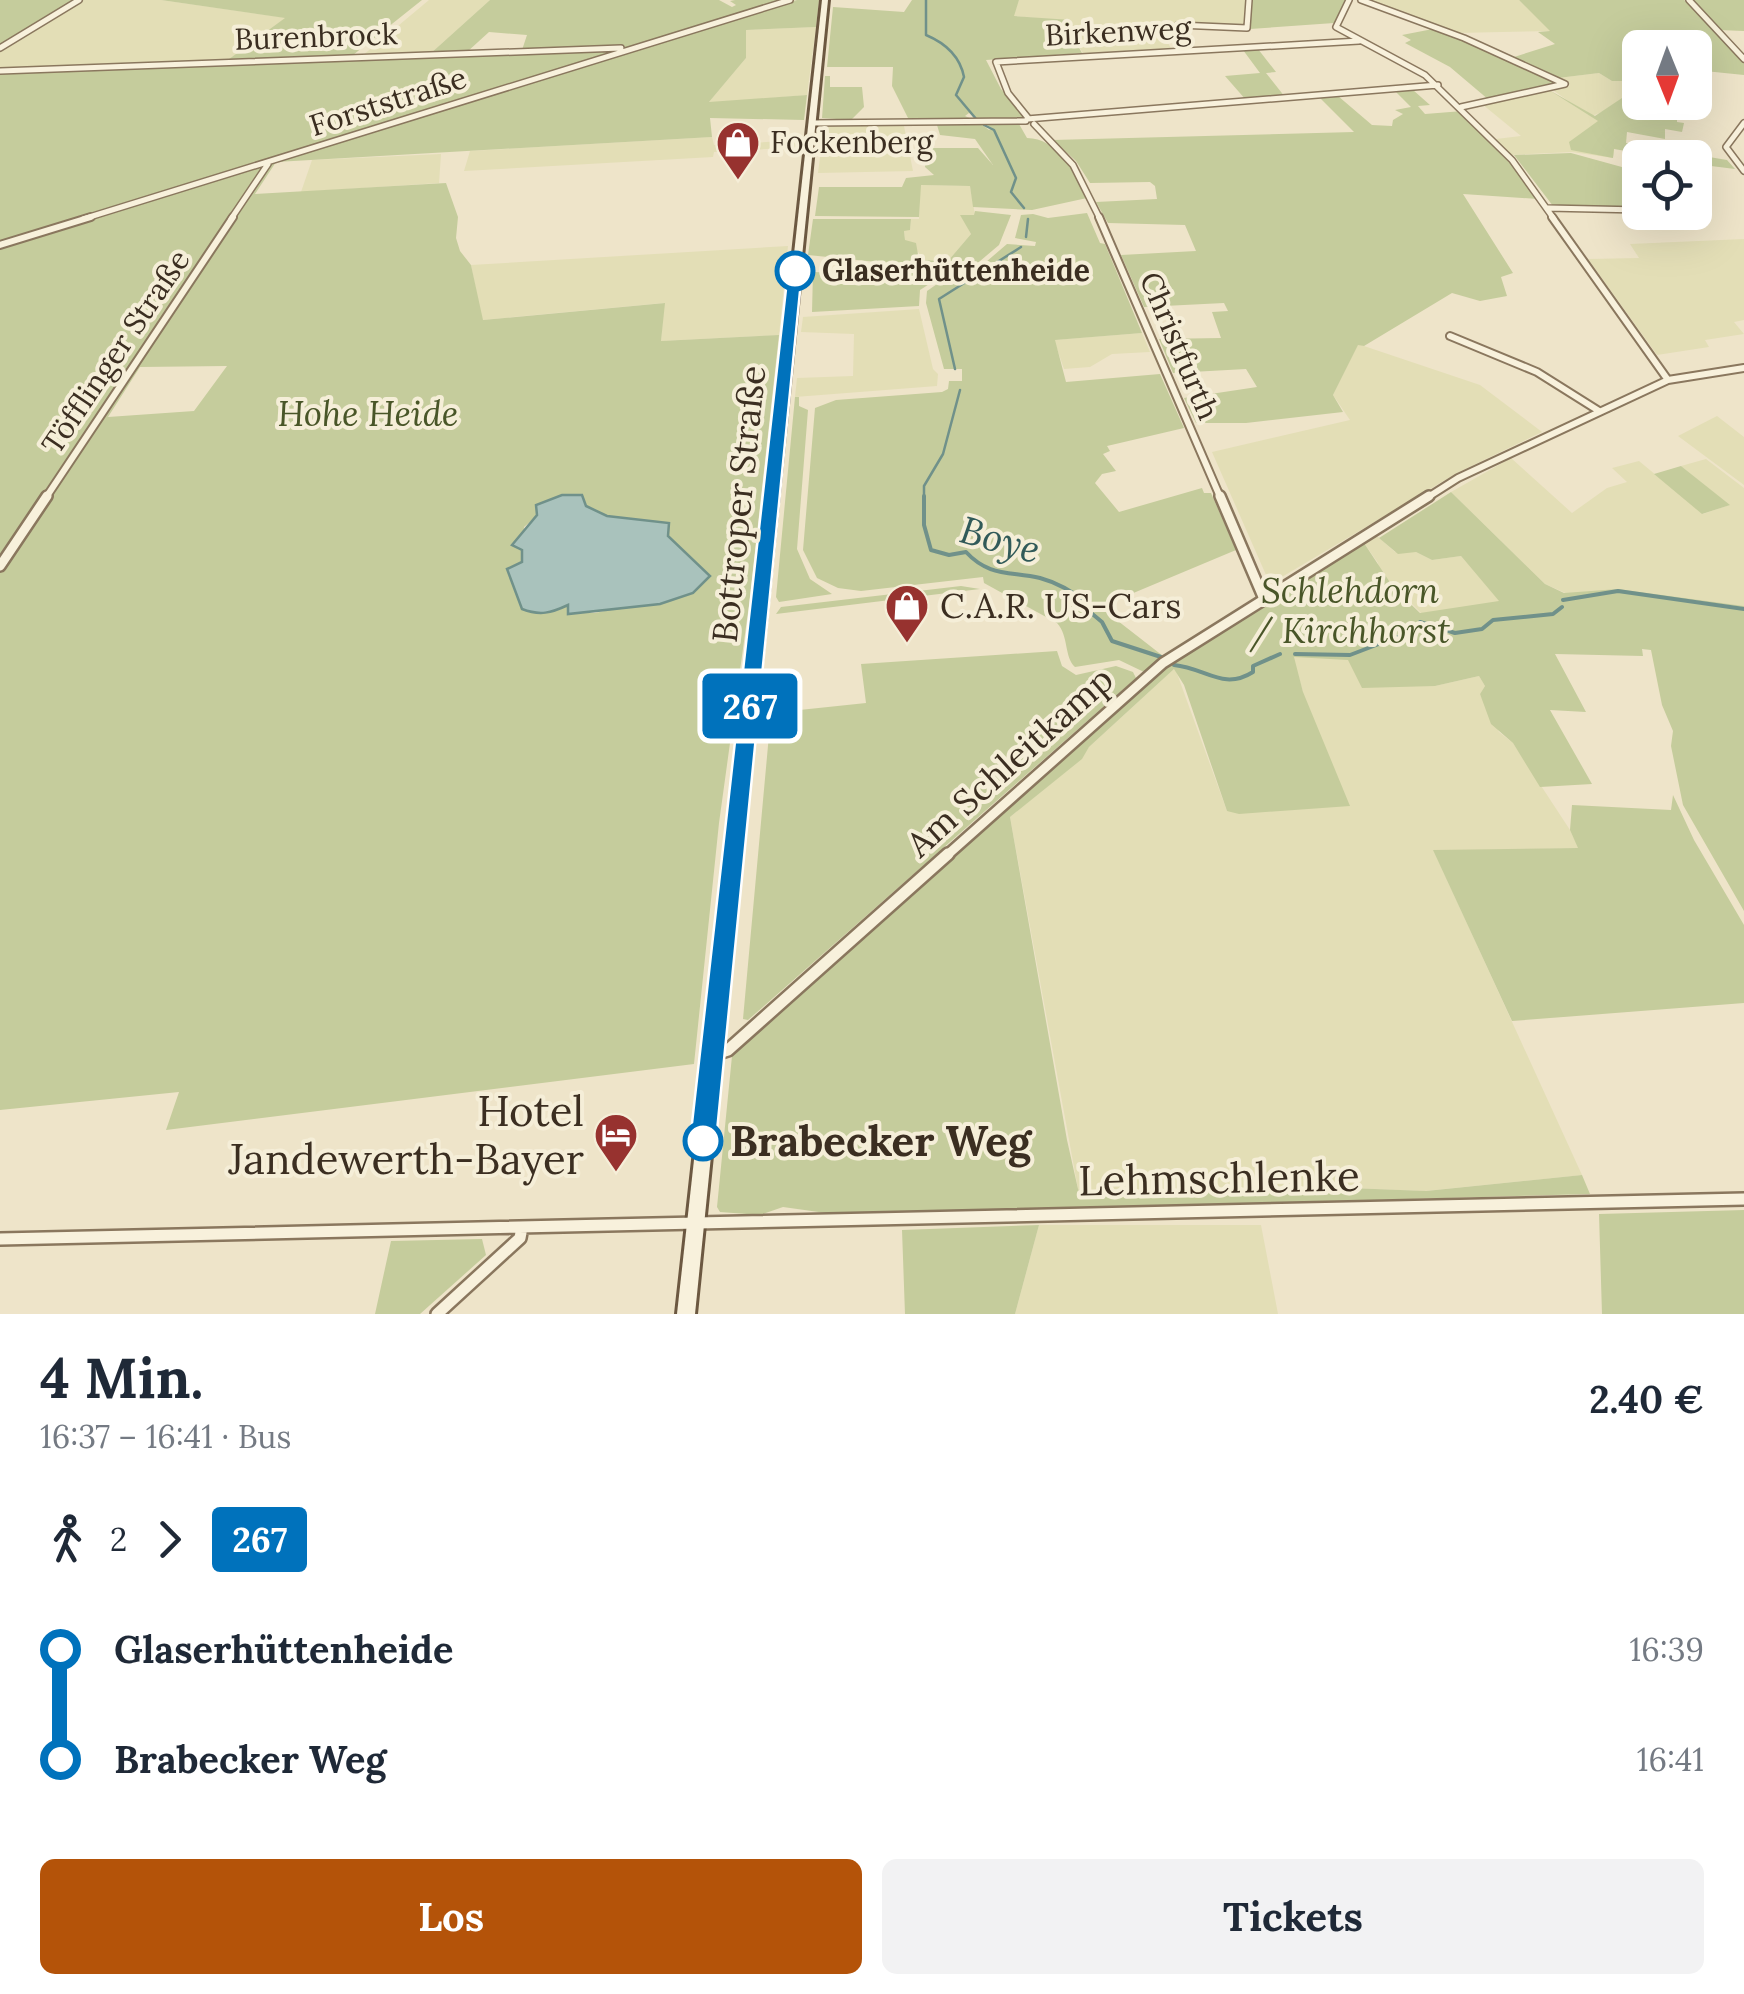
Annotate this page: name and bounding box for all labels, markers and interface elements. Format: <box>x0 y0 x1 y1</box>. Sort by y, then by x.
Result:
street label: Birkenweg <box>1044 8 1193 55</box>
street label: Burenbrock <box>234 14 398 58</box>
north arrow <box>1622 30 1712 120</box>
map controls <box>1622 30 1712 230</box>
street label: Forststraße <box>305 58 471 144</box>
shop icon: Fockenberg <box>715 120 761 181</box>
place label: Fockenberg <box>770 123 934 162</box>
button: locate <box>1622 140 1712 230</box>
street label: Töfflinger Straße <box>33 242 198 461</box>
place label: Glaserhüttenheide <box>822 251 1090 289</box>
marker: Glaserhüttenheide <box>776 252 814 290</box>
street label: Christfurth <box>1132 266 1228 425</box>
street label: Bottroper Straße <box>702 363 775 645</box>
park label: Hohe Heide <box>277 391 459 436</box>
water label: Boye <box>954 505 1046 574</box>
park label: Schlehdorn / Kirchhorst <box>1249 568 1450 653</box>
shop icon: C.A.R. US-Cars <box>884 583 930 644</box>
place label: C.A.R. US-Cars <box>940 583 1182 628</box>
street label: Am Schleitkamp <box>896 657 1123 867</box>
line badge: 267 <box>692 674 808 738</box>
text: 267 <box>722 684 778 729</box>
place label: Hotel Jandewerth-Bayer <box>227 1084 584 1186</box>
hotel icon: Hotel Jandewerth-Bayer <box>593 1112 639 1173</box>
place label: Brabecker Weg <box>730 1114 1033 1168</box>
marker: Brabecker Weg <box>684 1122 722 1160</box>
street label: Lehmschlenke <box>1078 1149 1360 1207</box>
text: 4 Min. <box>40 1343 203 1413</box>
text: 2.40 € <box>1589 1375 1704 1423</box>
text: 16:37 – 16:41 · Bus <box>40 1416 291 1457</box>
icon: walk <box>40 1512 95 1567</box>
icon: forward <box>142 1512 197 1567</box>
text: 267 <box>232 1517 287 1562</box>
text: 2 <box>110 1519 127 1560</box>
text: Glaserhüttenheide <box>114 1625 453 1673</box>
text: 16:39 <box>1630 1629 1704 1670</box>
text: Brabecker Weg <box>114 1735 387 1783</box>
text: 16:41 <box>1637 1739 1704 1780</box>
button: Los <box>40 1859 862 1974</box>
button: Tickets <box>882 1859 1704 1974</box>

